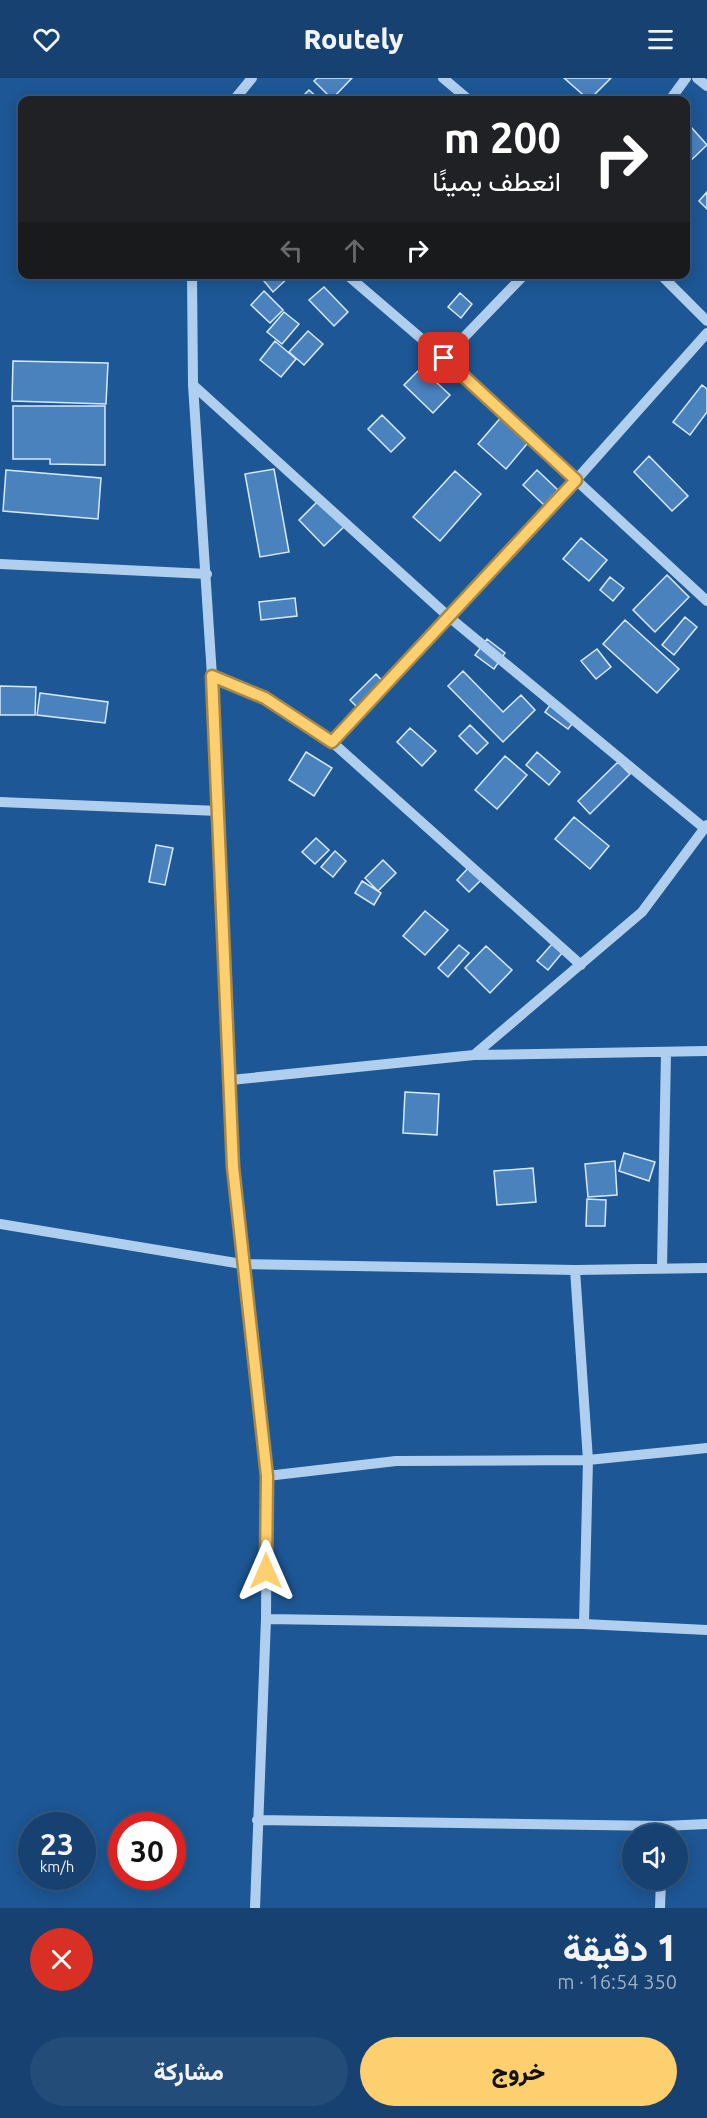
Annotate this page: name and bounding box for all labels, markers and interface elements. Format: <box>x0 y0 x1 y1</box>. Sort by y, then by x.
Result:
icon: heart <box>30 23 63 56</box>
icon: menu <box>644 23 677 56</box>
text: Routely <box>304 24 403 54</box>
text: 200 m <box>444 114 561 161</box>
icon: right <box>582 120 660 198</box>
text: انعطف يمينًا <box>432 166 561 196</box>
icon: left <box>275 234 308 267</box>
icon: ahead <box>338 234 371 267</box>
icon: right <box>401 234 434 267</box>
pin <box>418 332 469 383</box>
icon: arrive <box>427 341 460 374</box>
position arrow <box>234 1539 298 1603</box>
speed limit sign: 30 <box>108 1812 186 1890</box>
map controls <box>622 1824 688 1890</box>
button: sound <box>622 1824 688 1890</box>
text: 23 <box>40 1827 74 1861</box>
text: km/h <box>40 1858 74 1875</box>
text: 1 دقيقة <box>563 1927 677 1968</box>
button: close <box>30 1928 93 1991</box>
text: 350 m · 16:54 <box>557 1970 677 1993</box>
button: مشاركة <box>30 2037 348 2106</box>
button: خروج <box>360 2037 677 2106</box>

